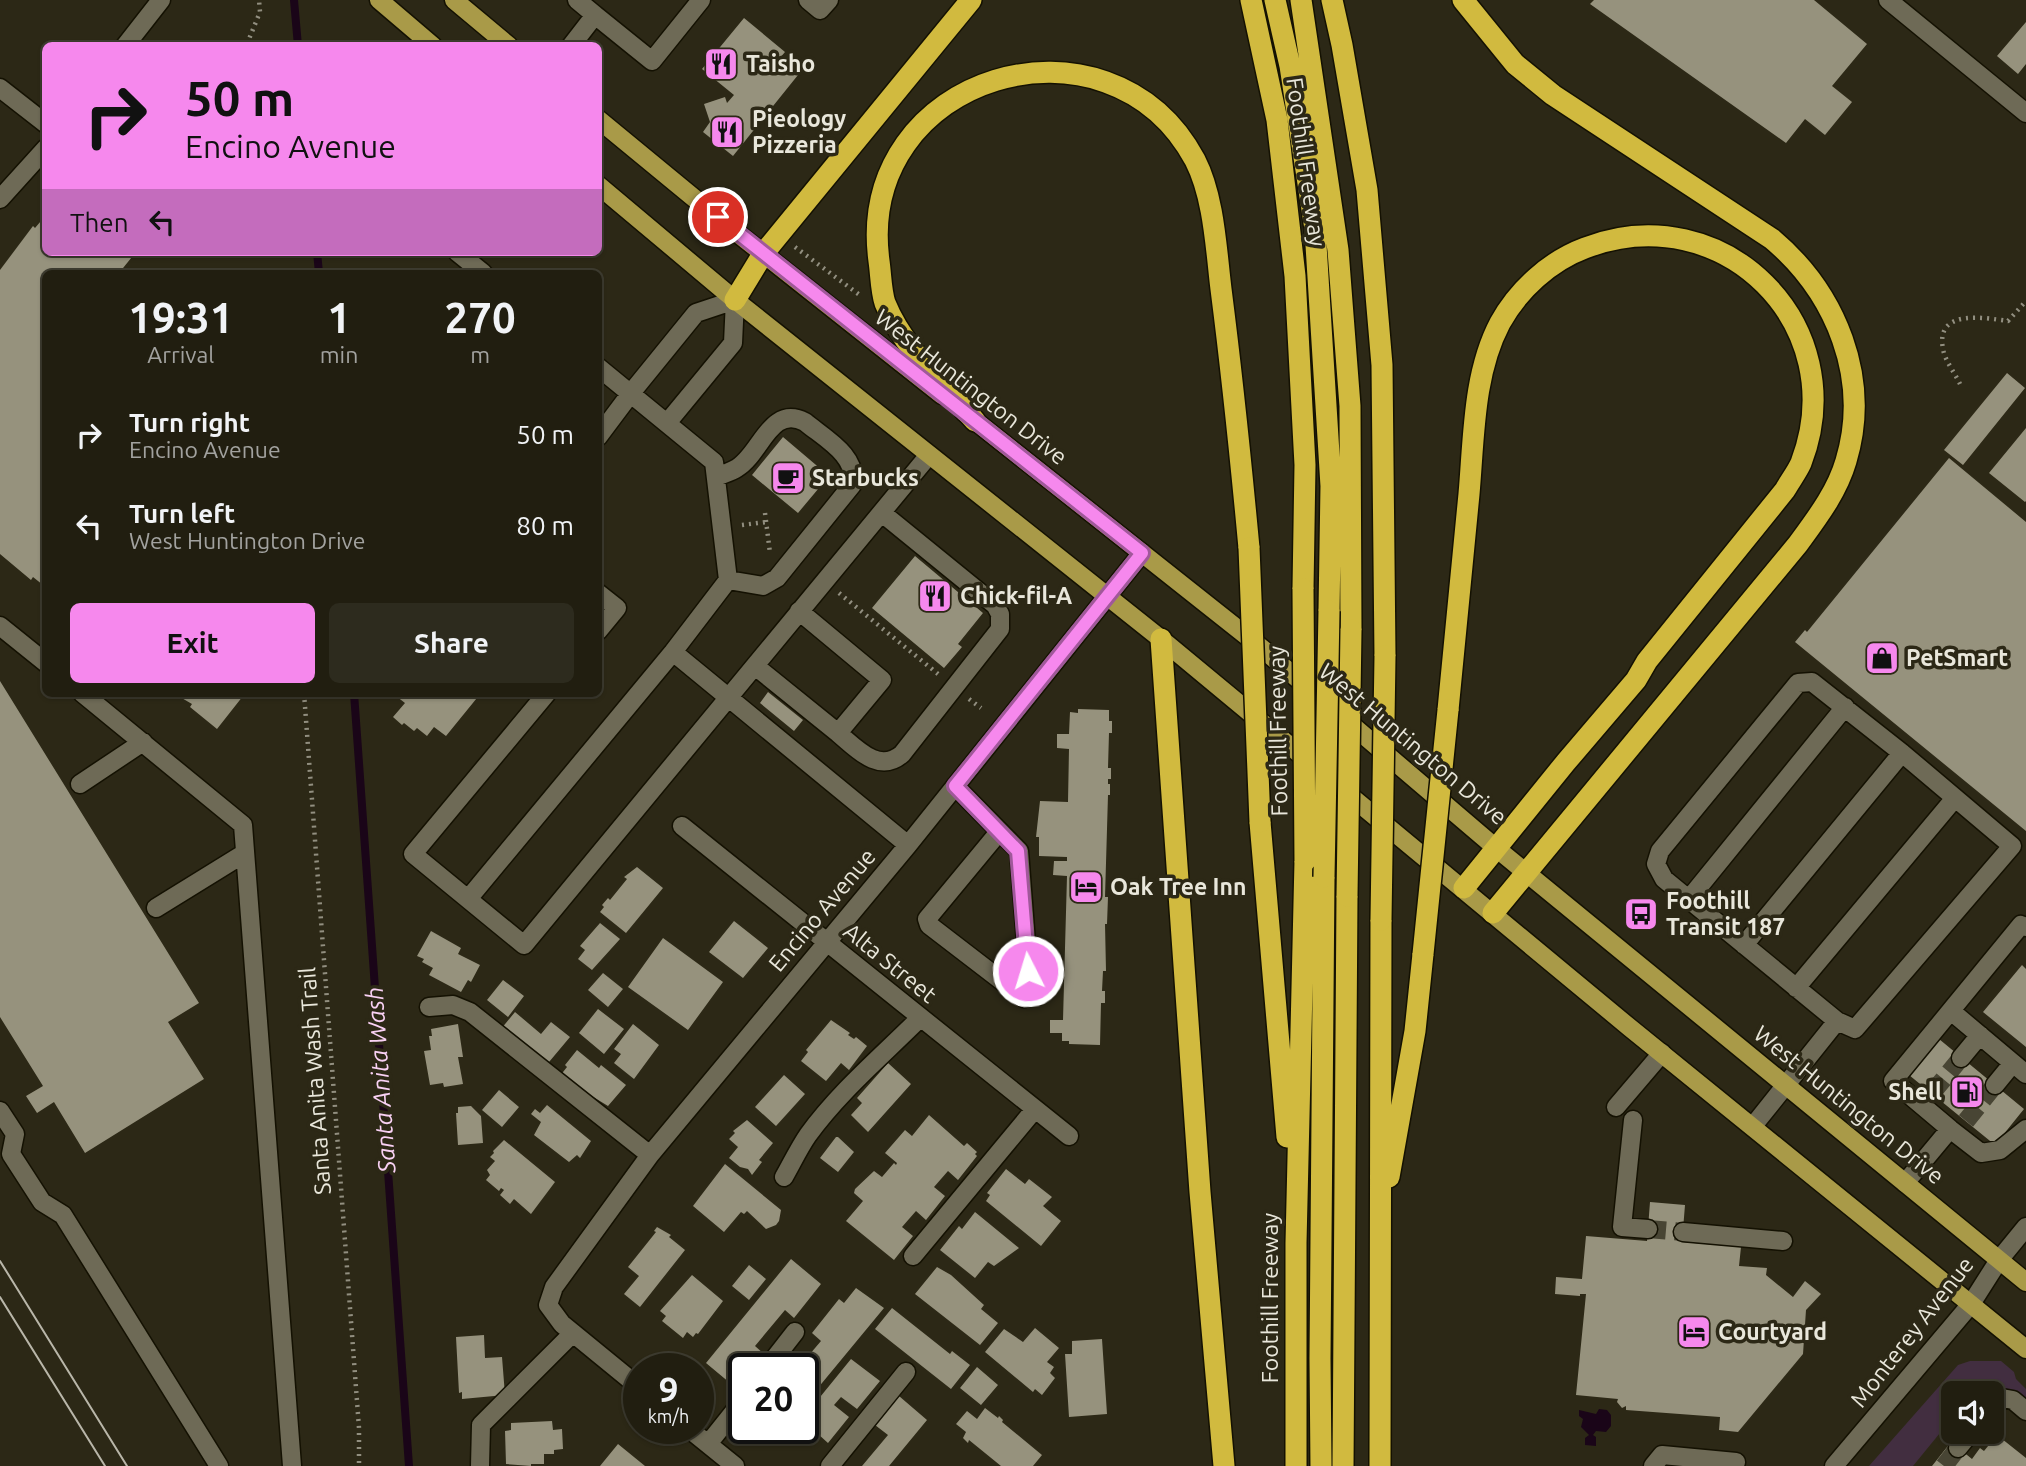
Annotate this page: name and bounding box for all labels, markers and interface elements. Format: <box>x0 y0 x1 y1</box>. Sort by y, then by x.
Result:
restaurant icon: Taisho <box>702 45 740 83</box>
place label: Taisho <box>746 51 815 76</box>
icon: right <box>70 70 161 161</box>
text: 50 m <box>185 70 294 125</box>
street label: Foothill Freeway <box>1282 76 1331 248</box>
place label: Pieology Pizzeria <box>752 106 846 157</box>
restaurant icon: Pieology Pizzeria <box>708 113 746 151</box>
text: Encino Avenue <box>185 128 396 164</box>
pin <box>688 187 748 247</box>
icon: arrive <box>699 198 737 236</box>
icon: left <box>143 203 181 241</box>
text: Then <box>70 208 129 237</box>
text: 19:31 <box>128 294 233 341</box>
text: 1 <box>327 294 351 341</box>
text: 270 <box>445 294 516 341</box>
street label: West Huntington Drive <box>870 304 1072 469</box>
text: Arrival <box>147 342 214 367</box>
text: min <box>320 342 358 367</box>
text: m <box>470 342 490 367</box>
text: Turn right <box>129 408 250 437</box>
icon: right <box>70 416 108 454</box>
text: 50 m <box>516 420 574 449</box>
text: Encino Avenue <box>129 437 281 462</box>
cafe icon: Starbucks <box>769 459 807 497</box>
place label: Starbucks <box>812 465 919 490</box>
text: Turn left <box>129 499 235 528</box>
icon: left <box>70 507 108 545</box>
text: 80 m <box>516 511 574 540</box>
text: West Huntington Drive <box>129 528 365 553</box>
restaurant icon: Chick-fil-A <box>916 577 954 615</box>
place label: Chick-fil-A <box>960 583 1072 608</box>
button: Exit <box>70 603 315 683</box>
button: Share <box>329 603 574 683</box>
shop icon: PetSmart <box>1863 639 1901 677</box>
place label: PetSmart <box>1906 645 2008 670</box>
street label: Foothill Freeway <box>1264 646 1291 817</box>
street label: West Huntington Drive <box>1315 658 1512 829</box>
street label: Encino Avenue <box>763 844 880 976</box>
hotel icon: Oak Tree Inn <box>1067 868 1105 906</box>
place label: Oak Tree Inn <box>1110 874 1246 899</box>
place label: Foothill Transit 187 <box>1666 888 1785 939</box>
bus stop icon: Foothill Transit 187 <box>1622 895 1660 933</box>
street label: Alta Street <box>839 918 941 1007</box>
position arrow <box>991 934 1065 1008</box>
street label: Santa Anita Wash Trail <box>294 966 335 1196</box>
water label: Santa Anita Wash <box>361 986 401 1175</box>
street label: West Huntington Drive <box>1750 1021 1949 1189</box>
fuel station icon: Shell <box>1948 1073 1986 1111</box>
place label: Shell <box>1888 1079 1942 1104</box>
street label: Foothill Freeway <box>1257 1213 1282 1383</box>
street label: Monterey Avenue <box>1845 1252 1978 1412</box>
hotel icon: Courtyard <box>1675 1313 1713 1351</box>
place label: Courtyard <box>1718 1319 1827 1344</box>
speed limit sign: 20 <box>728 1353 819 1444</box>
text: 9 <box>659 1369 678 1409</box>
map controls <box>1941 1381 2004 1444</box>
button: sound <box>1941 1381 2004 1444</box>
text: km/h <box>648 1406 689 1426</box>

